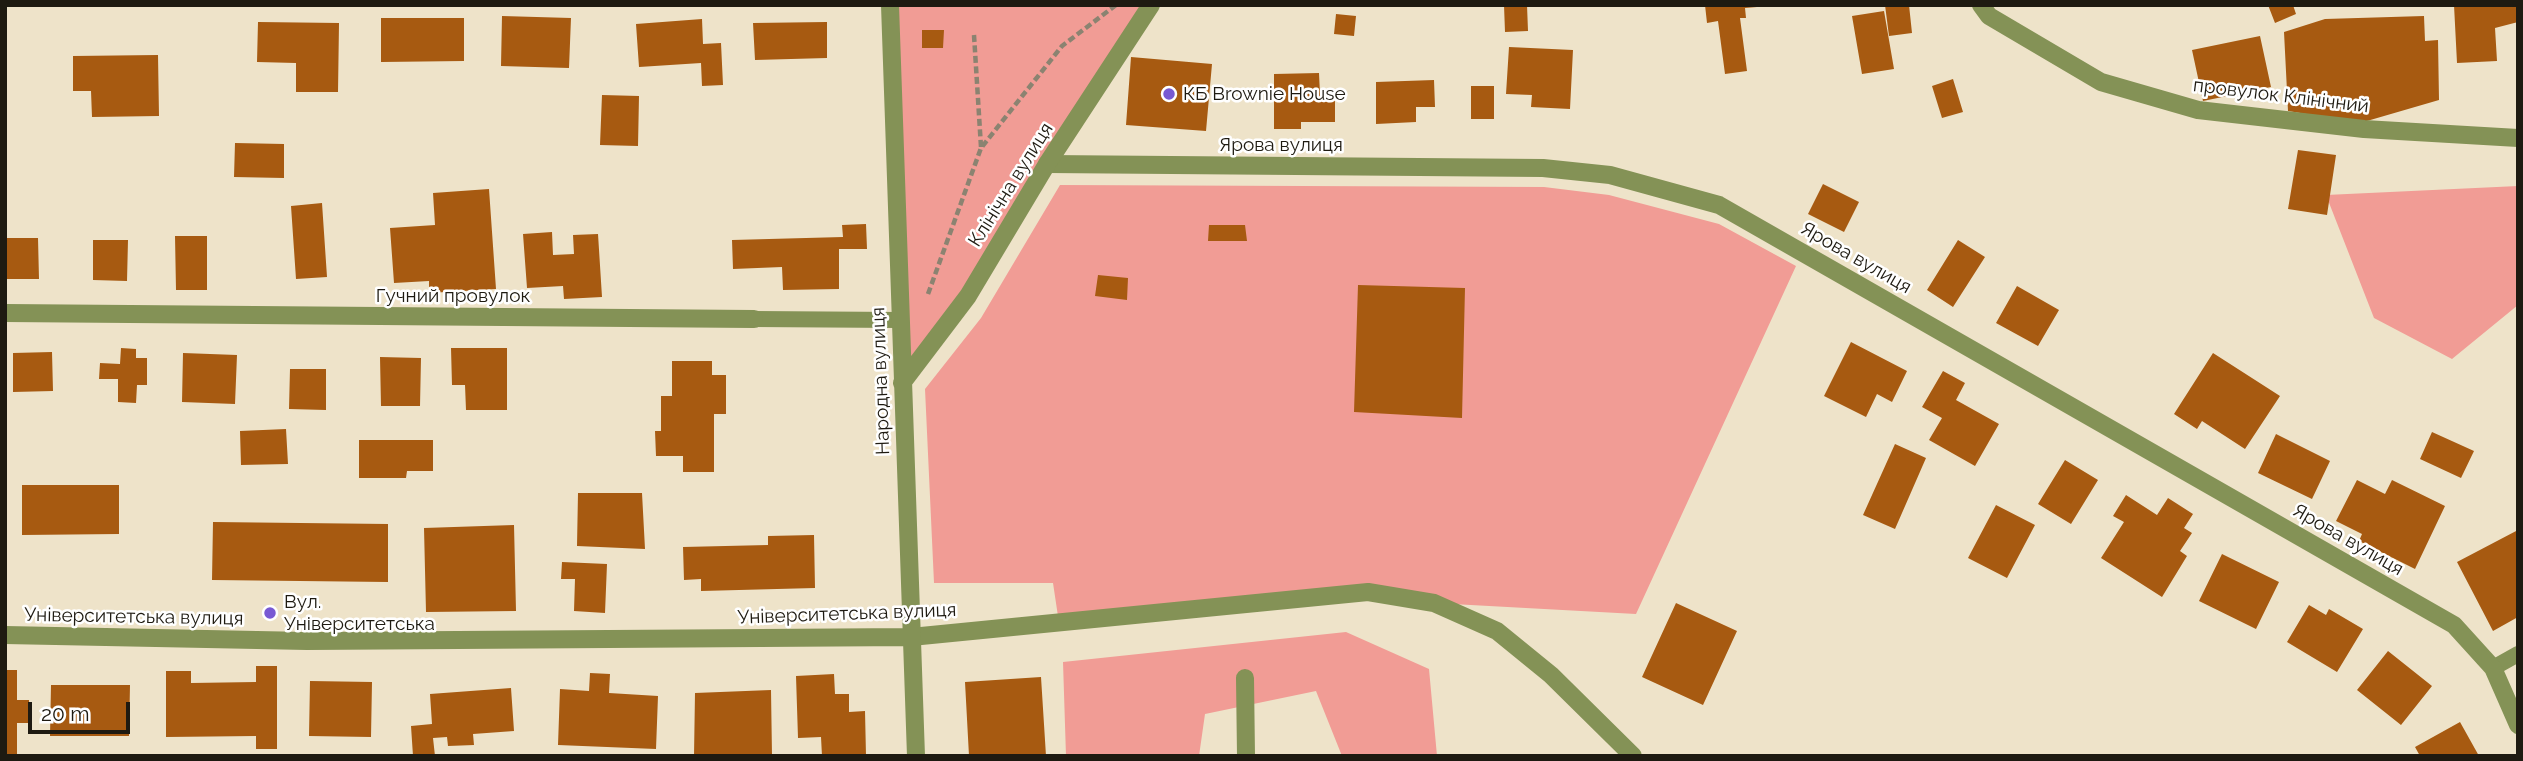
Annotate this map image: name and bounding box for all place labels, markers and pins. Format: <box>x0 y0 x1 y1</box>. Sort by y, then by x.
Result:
place label: КБ Brownie House <box>1183 83 1346 105</box>
marker: КБ Brownie House <box>1161 86 1177 102</box>
place label: Вул. Університетська <box>284 591 435 635</box>
marker: Вул. Університетська <box>262 605 278 621</box>

